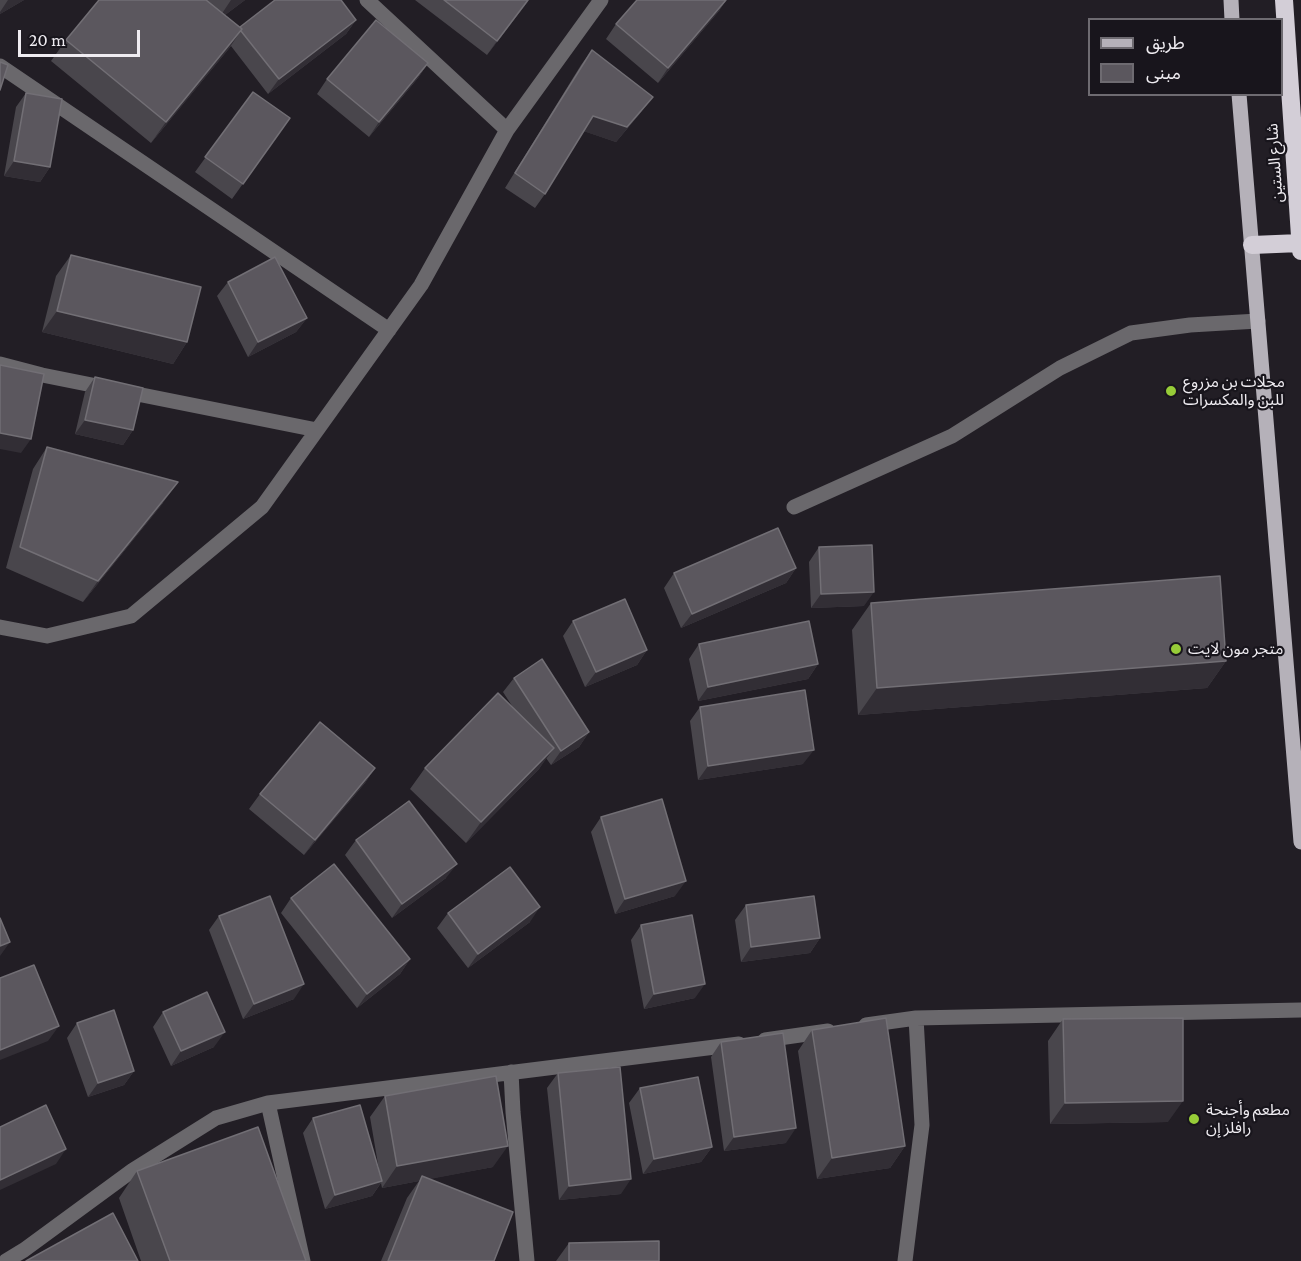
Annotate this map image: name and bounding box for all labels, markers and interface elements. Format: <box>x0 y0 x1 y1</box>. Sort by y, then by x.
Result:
scale bar <box>21 18 142 56</box>
legend <box>1088 18 1283 96</box>
text: 20 m <box>29 30 66 50</box>
text: طريق <box>1146 33 1185 53</box>
text: مبنى <box>1146 63 1181 83</box>
street label: شارع الستين <box>1263 123 1287 203</box>
place label: محلات بن مزروع للبن والمكسرات <box>1183 372 1285 410</box>
marker: محلات بن مزروع للبن والمكسرات <box>1164 384 1178 398</box>
place label: متجر مون لايت <box>1188 639 1283 659</box>
marker: متجر مون لايت <box>1169 642 1183 656</box>
place label: مطعم وأجنحة رافلز إن <box>1206 1100 1290 1138</box>
marker: مطعم وأجنحة رافلز إن <box>1187 1112 1201 1126</box>

